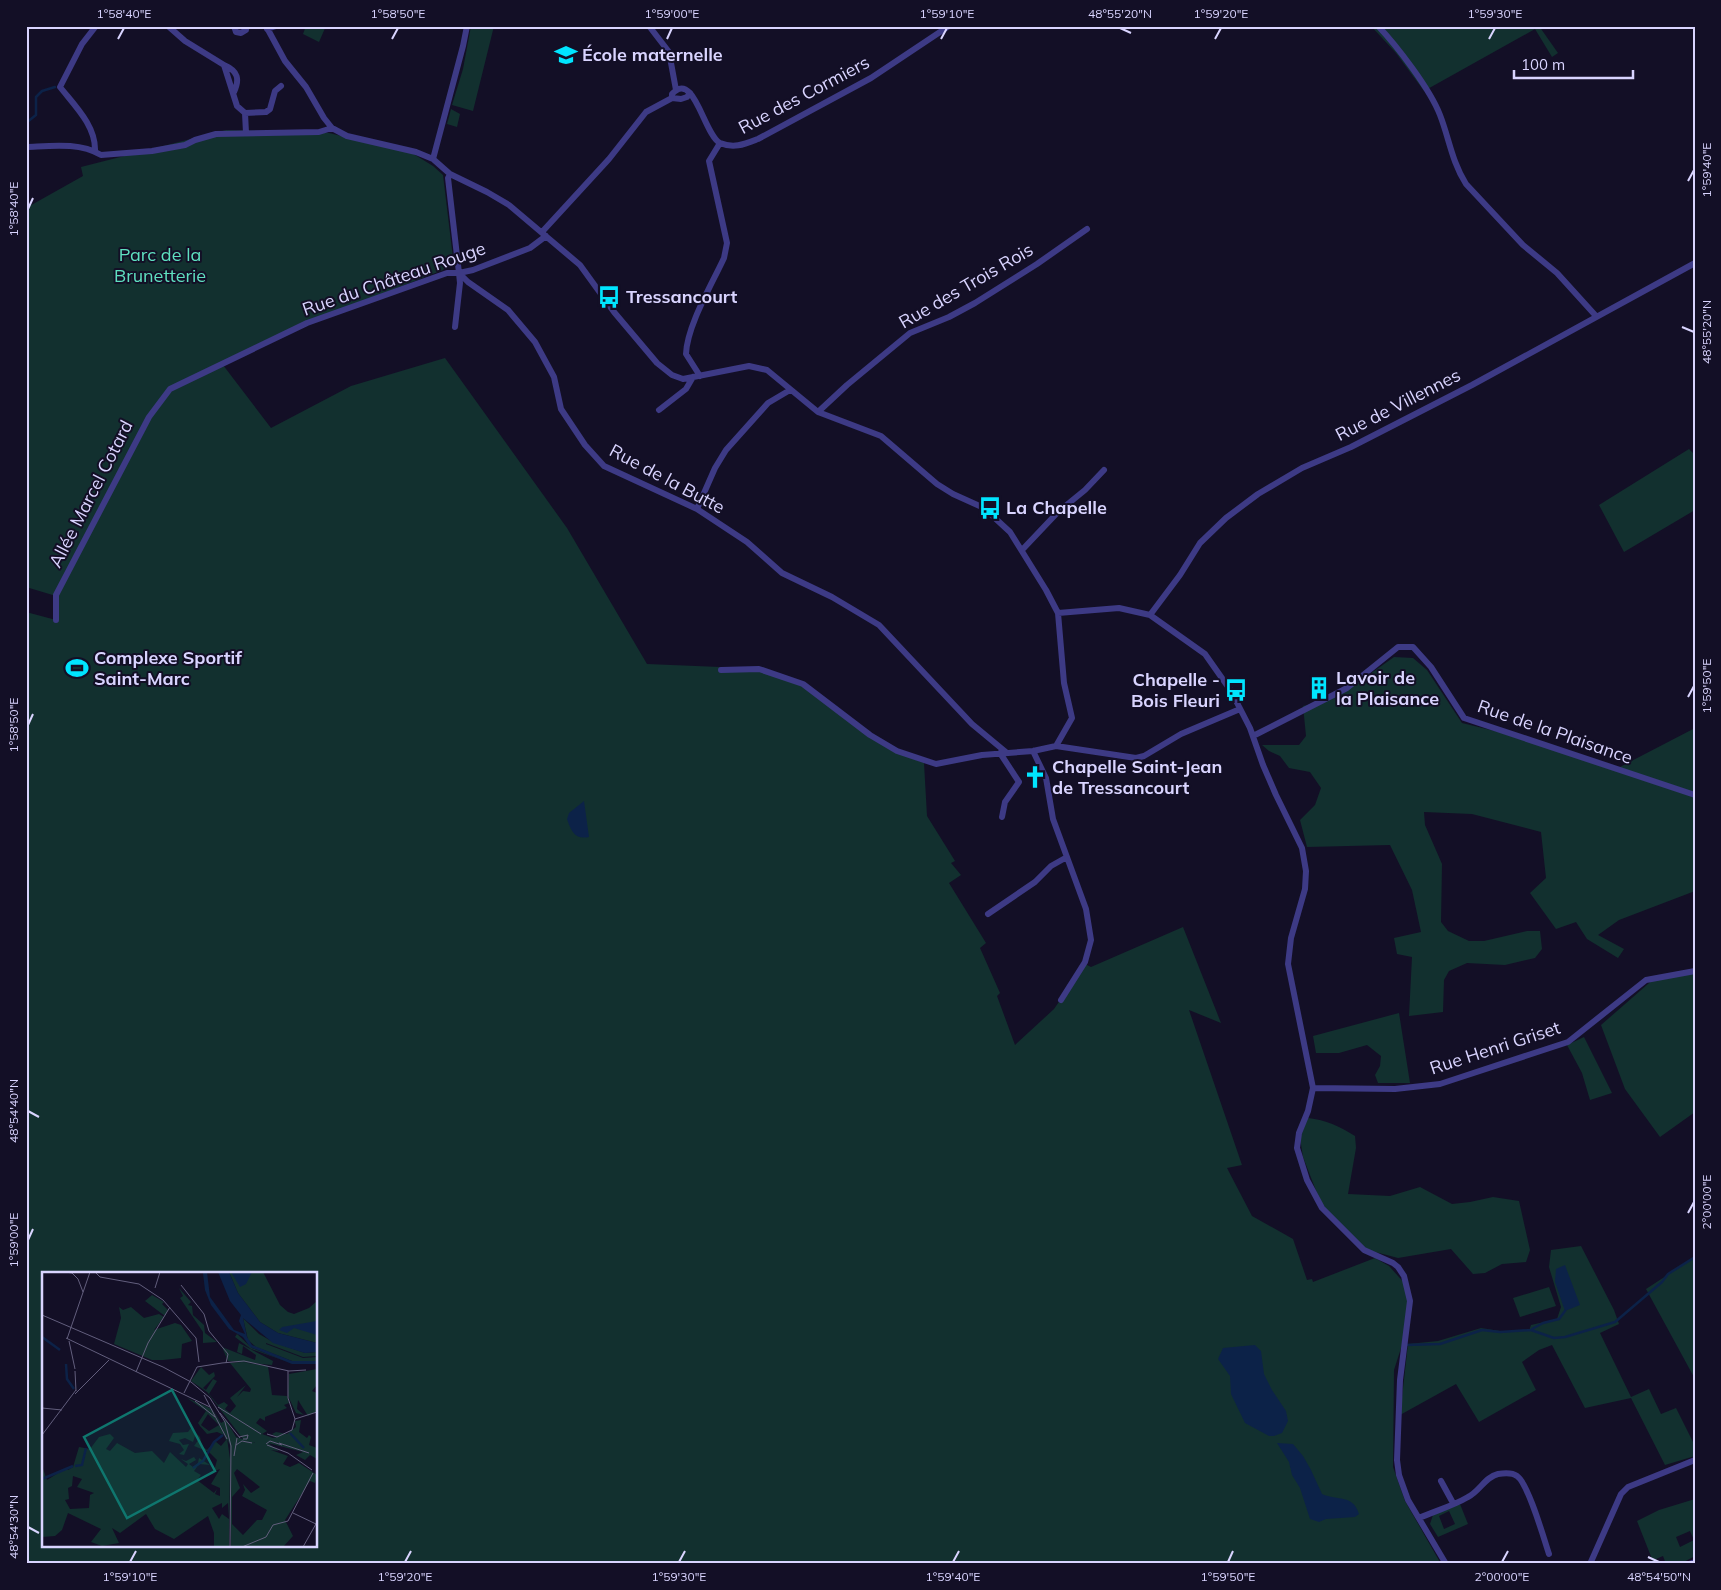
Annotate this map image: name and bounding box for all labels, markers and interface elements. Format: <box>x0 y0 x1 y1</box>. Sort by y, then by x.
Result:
text: 1°58'40"E <box>97 6 151 21</box>
text: 1°58'50"E <box>371 6 425 21</box>
text: 1°59'00"E <box>645 6 699 21</box>
text: 1°59'10"E <box>920 6 974 21</box>
text: 48°55'20"N <box>1088 6 1152 21</box>
text: 1°59'20"E <box>1194 6 1248 21</box>
text: 1°59'30"E <box>1468 6 1522 21</box>
school or university icon: École maternelle <box>553 42 579 68</box>
place label: École maternelle <box>582 43 723 66</box>
scale bar <box>1514 48 1632 80</box>
street label: Rue des Cormiers <box>734 50 873 139</box>
text: 100 m <box>1521 55 1565 74</box>
text: 1°59'40"E <box>1699 143 1714 197</box>
text: 1°58'40"E <box>6 182 21 236</box>
street label: Rue du Château Rouge <box>299 236 489 321</box>
street label: Rue des Trois Rois <box>894 238 1037 333</box>
park label: Parc de la Brunetterie <box>114 243 206 287</box>
bus stop icon: Tressancourt <box>596 284 622 310</box>
place label: Tressancourt <box>626 285 737 308</box>
text: 48°55'20"N <box>1699 300 1714 364</box>
street label: Rue de Villennes <box>1331 363 1464 446</box>
street label: Allée Marcel Cotard <box>43 416 138 571</box>
street label: Rue de la Butte <box>606 439 729 519</box>
bus stop icon: La Chapelle <box>977 495 1003 521</box>
place label: La Chapelle <box>1006 496 1107 519</box>
place label: Complexe Sportif Saint-Marc <box>94 646 242 690</box>
sports icon: Complexe Sportif Saint-Marc <box>64 655 90 681</box>
text: 1°59'50"E <box>1699 659 1714 713</box>
place label: Lavoir de la Plaisance <box>1336 666 1439 710</box>
place label: Chapelle - Bois Fleuri <box>1131 668 1220 712</box>
building icon: Lavoir de la Plaisance <box>1306 675 1332 701</box>
bus stop icon: Chapelle - Bois Fleuri <box>1223 677 1249 703</box>
street label: Rue de la Plaisance <box>1475 694 1636 769</box>
text: 1°58'50"E <box>6 698 21 752</box>
place label: Chapelle Saint-Jean de Tressancourt <box>1052 755 1222 799</box>
church icon: Chapelle Saint-Jean de Tressancourt <box>1022 764 1048 790</box>
street label: Rue Henri Griset <box>1427 1016 1563 1079</box>
text: 48°54'40"N <box>6 1079 21 1143</box>
text: 2°00'00"E <box>1699 1175 1714 1229</box>
text: 1°59'00"E <box>6 1213 21 1267</box>
inset map <box>42 1272 318 1548</box>
text: 48°54'30"N <box>6 1495 21 1559</box>
text: 1°59'10"E <box>103 1569 157 1584</box>
text: 1°59'20"E <box>378 1569 432 1584</box>
text: 1°59'30"E <box>652 1569 706 1584</box>
text: 1°59'40"E <box>926 1569 980 1584</box>
text: 1°59'50"E <box>1201 1569 1255 1584</box>
text: 2°00'00"E <box>1475 1569 1529 1584</box>
text: 48°54'50"N <box>1627 1569 1691 1584</box>

